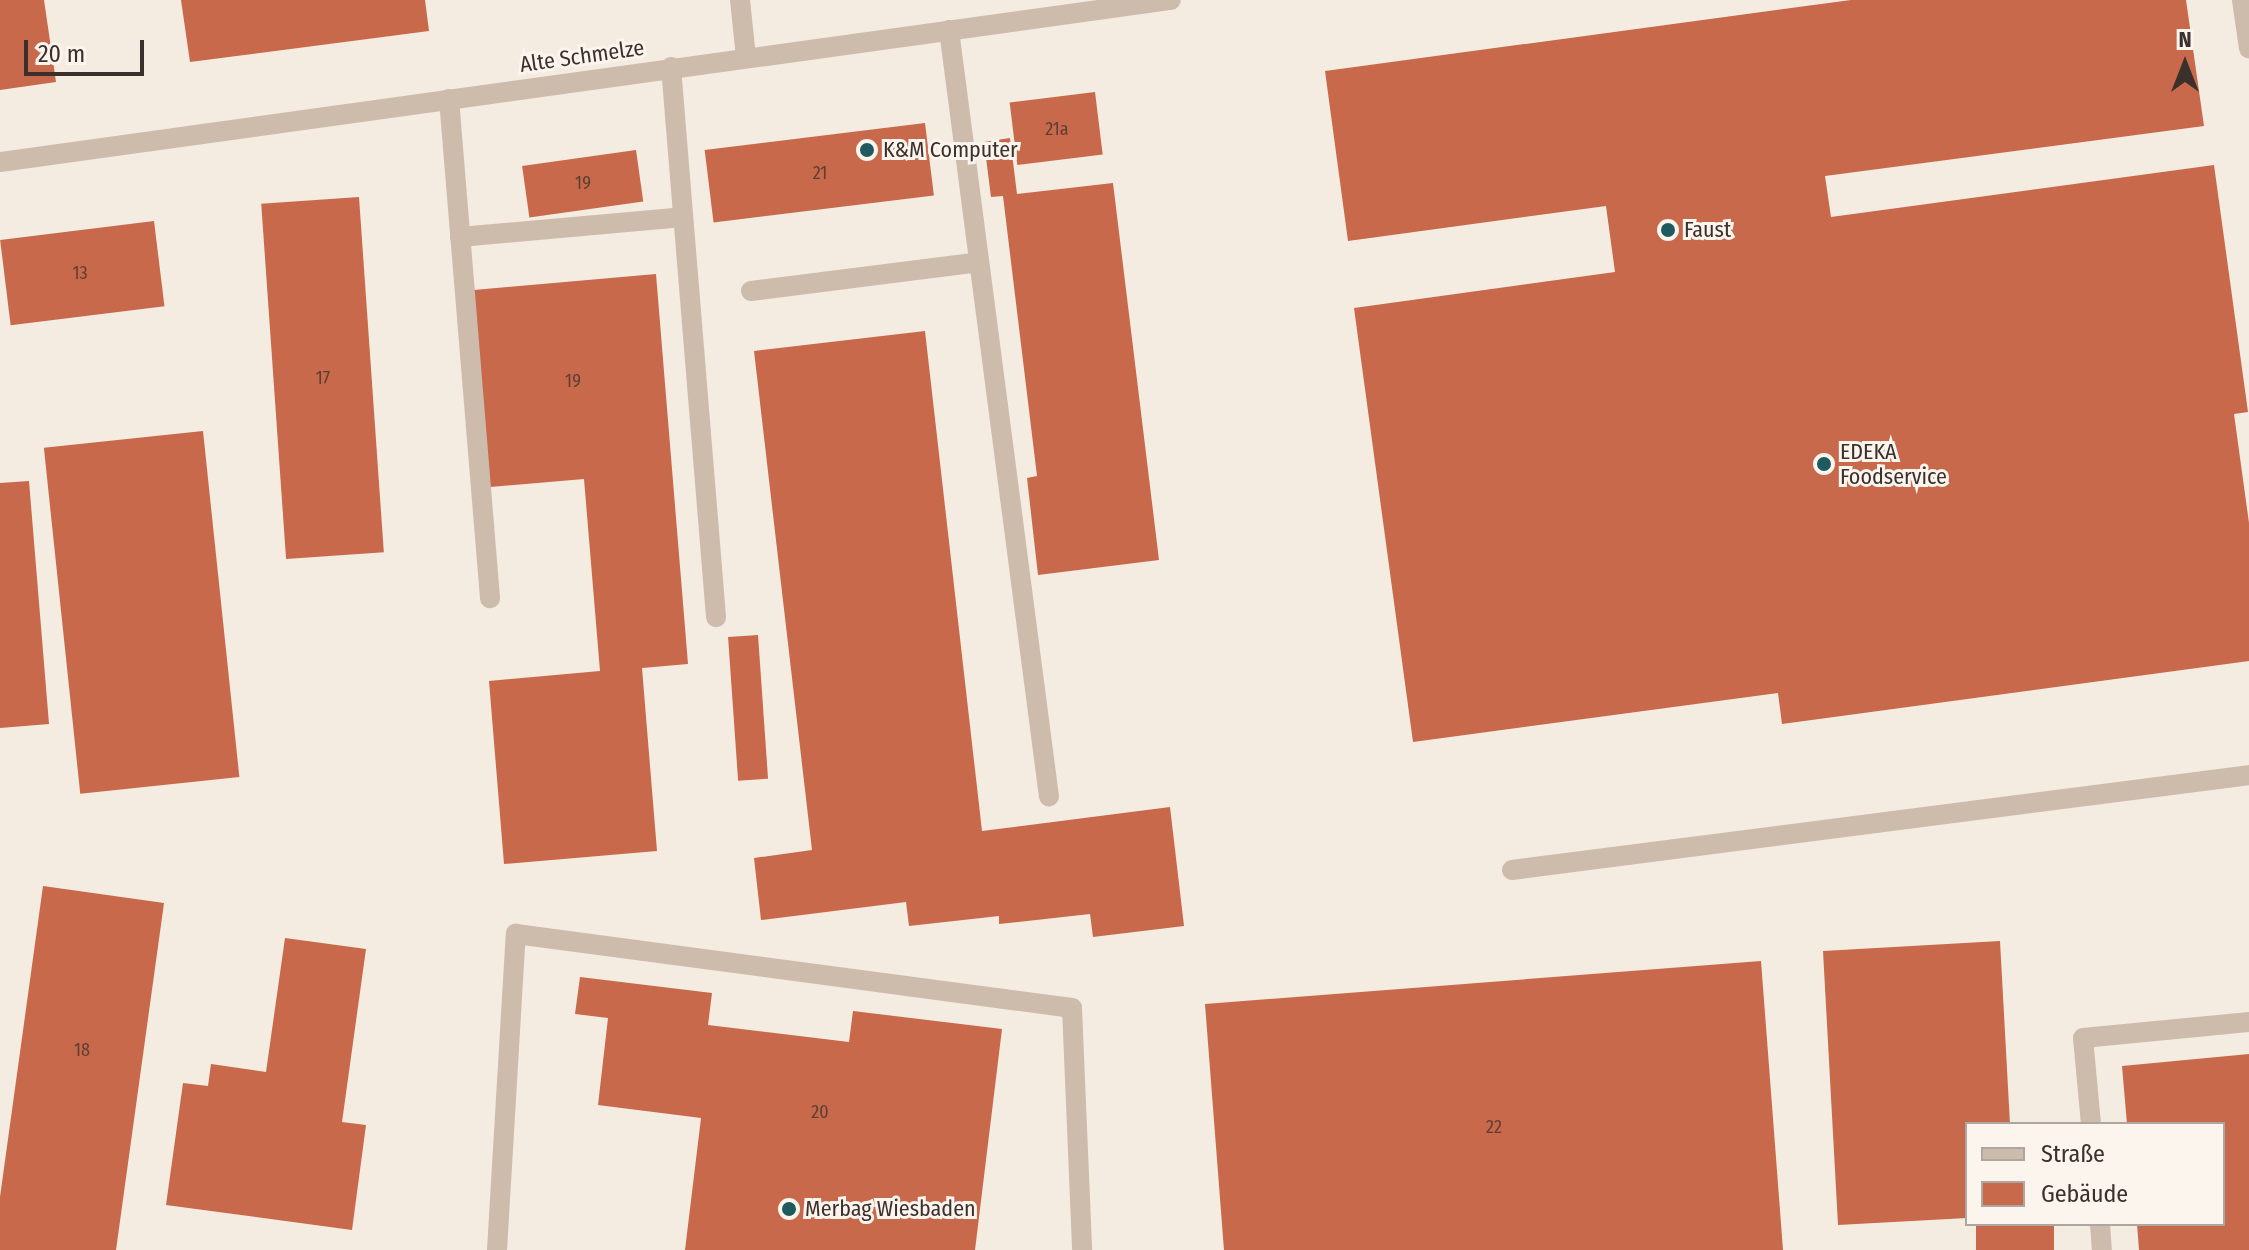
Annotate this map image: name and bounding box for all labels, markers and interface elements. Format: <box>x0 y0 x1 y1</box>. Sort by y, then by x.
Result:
scale bar <box>28 24 148 74</box>
north arrow <box>2145 24 2225 104</box>
text: N <box>2178 26 2192 53</box>
street label: Alte Schmelze <box>518 34 646 78</box>
text: 20 m <box>38 40 85 68</box>
house number: 21a <box>1045 118 1069 140</box>
place label: K&M Computer <box>883 137 1018 163</box>
marker: K&M Computer <box>858 141 876 159</box>
house number: 21 <box>813 162 827 184</box>
house number: 19 <box>575 172 591 194</box>
place label: Faust <box>1684 217 1731 243</box>
marker: Faust <box>1659 221 1677 239</box>
house number: 13 <box>72 262 88 284</box>
house number: 17 <box>316 367 330 389</box>
house number: 19 <box>565 370 581 392</box>
place label: EDEKA Foodservice <box>1840 438 1947 490</box>
marker: EDEKA Foodservice <box>1815 455 1833 473</box>
house number: 18 <box>74 1039 90 1061</box>
house number: 20 <box>811 1101 829 1123</box>
house number: 22 <box>1486 1116 1502 1138</box>
legend <box>1965 1122 2225 1226</box>
text: Straße <box>2041 1140 2105 1168</box>
text: Gebäude <box>2041 1180 2128 1208</box>
place label: Merbag Wiesbaden <box>805 1196 976 1222</box>
marker: Merbag Wiesbaden <box>780 1200 798 1218</box>

